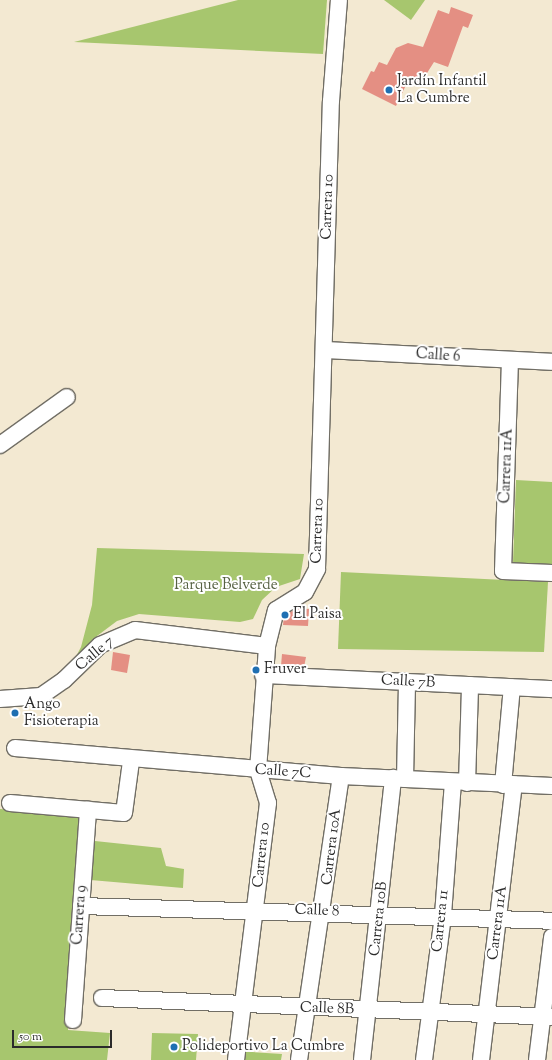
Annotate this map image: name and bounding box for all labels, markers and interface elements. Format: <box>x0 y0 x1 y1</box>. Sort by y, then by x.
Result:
place label: Jardín Infantil La Cumbre <box>397 72 487 107</box>
marker: Jardín Infantil La Cumbre <box>384 85 394 95</box>
street label: Carrera 10 <box>318 174 338 240</box>
street label: Calle 6 <box>415 345 461 367</box>
street label: Carrera 11A <box>497 428 517 504</box>
street label: Carrera 10 <box>308 498 328 564</box>
park label: Parque Belverde <box>174 577 278 595</box>
place label: El Paisa <box>293 606 342 624</box>
marker: El Paisa <box>280 610 290 620</box>
street label: Calle 7 <box>72 633 118 675</box>
place label: Fruver <box>264 661 306 679</box>
marker: Fruver <box>251 665 261 675</box>
street label: Calle 7B <box>380 672 436 692</box>
place label: Ango Fisioterapia <box>24 695 99 730</box>
marker: Ango Fisioterapia <box>9 707 21 719</box>
street label: Calle 7C <box>254 761 312 783</box>
street label: Carrera 10A <box>318 808 346 886</box>
street label: Carrera 10 <box>250 822 274 888</box>
street label: Carrera 10B <box>366 881 392 957</box>
street label: Carrera 9 <box>69 885 91 945</box>
street label: Carrera 11A <box>485 885 511 961</box>
street label: Carrera 11 <box>429 889 453 953</box>
street label: Calle 8 <box>294 901 340 921</box>
street label: Calle 8B <box>300 999 354 1019</box>
scale bar <box>14 1022 114 1048</box>
text: 50 m <box>19 1028 42 1046</box>
place label: Polideportivo La Cumbre <box>182 1038 345 1056</box>
marker: Polideportivo La Cumbre <box>169 1042 179 1052</box>

